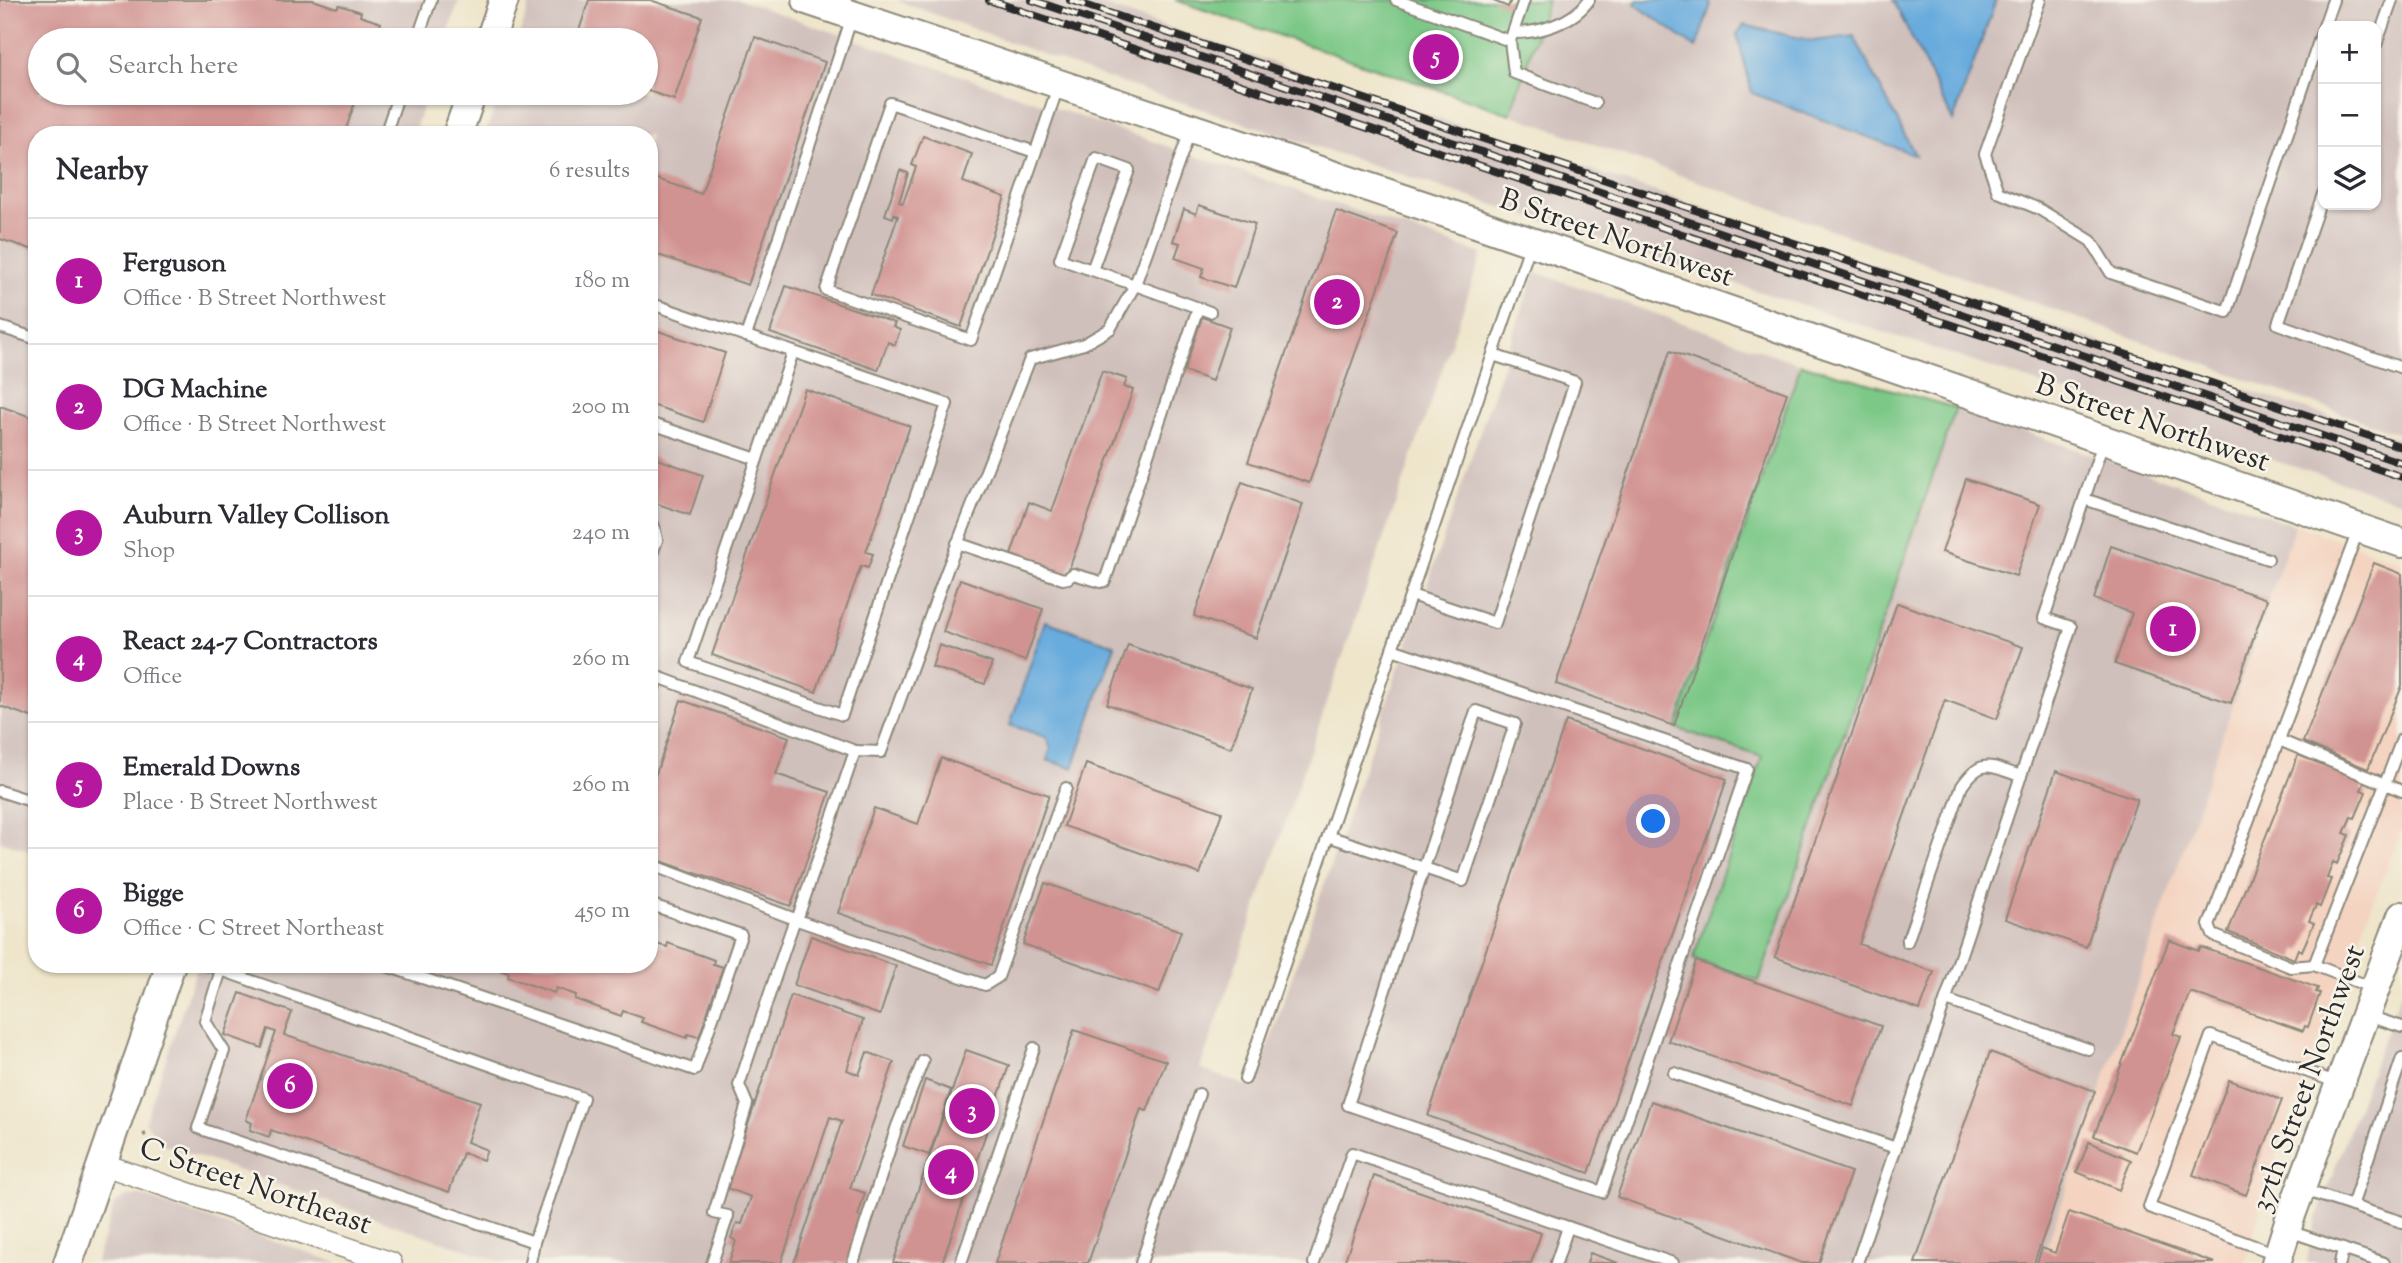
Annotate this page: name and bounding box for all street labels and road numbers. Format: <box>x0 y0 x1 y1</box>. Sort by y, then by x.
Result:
street label: B Street Northwest <box>1493 179 1739 300</box>
street label: B Street Northwest <box>2029 364 2275 485</box>
street label: 37th Street Northwest <box>2241 939 2378 1219</box>
street label: C Street Northeast <box>133 1127 377 1247</box>

